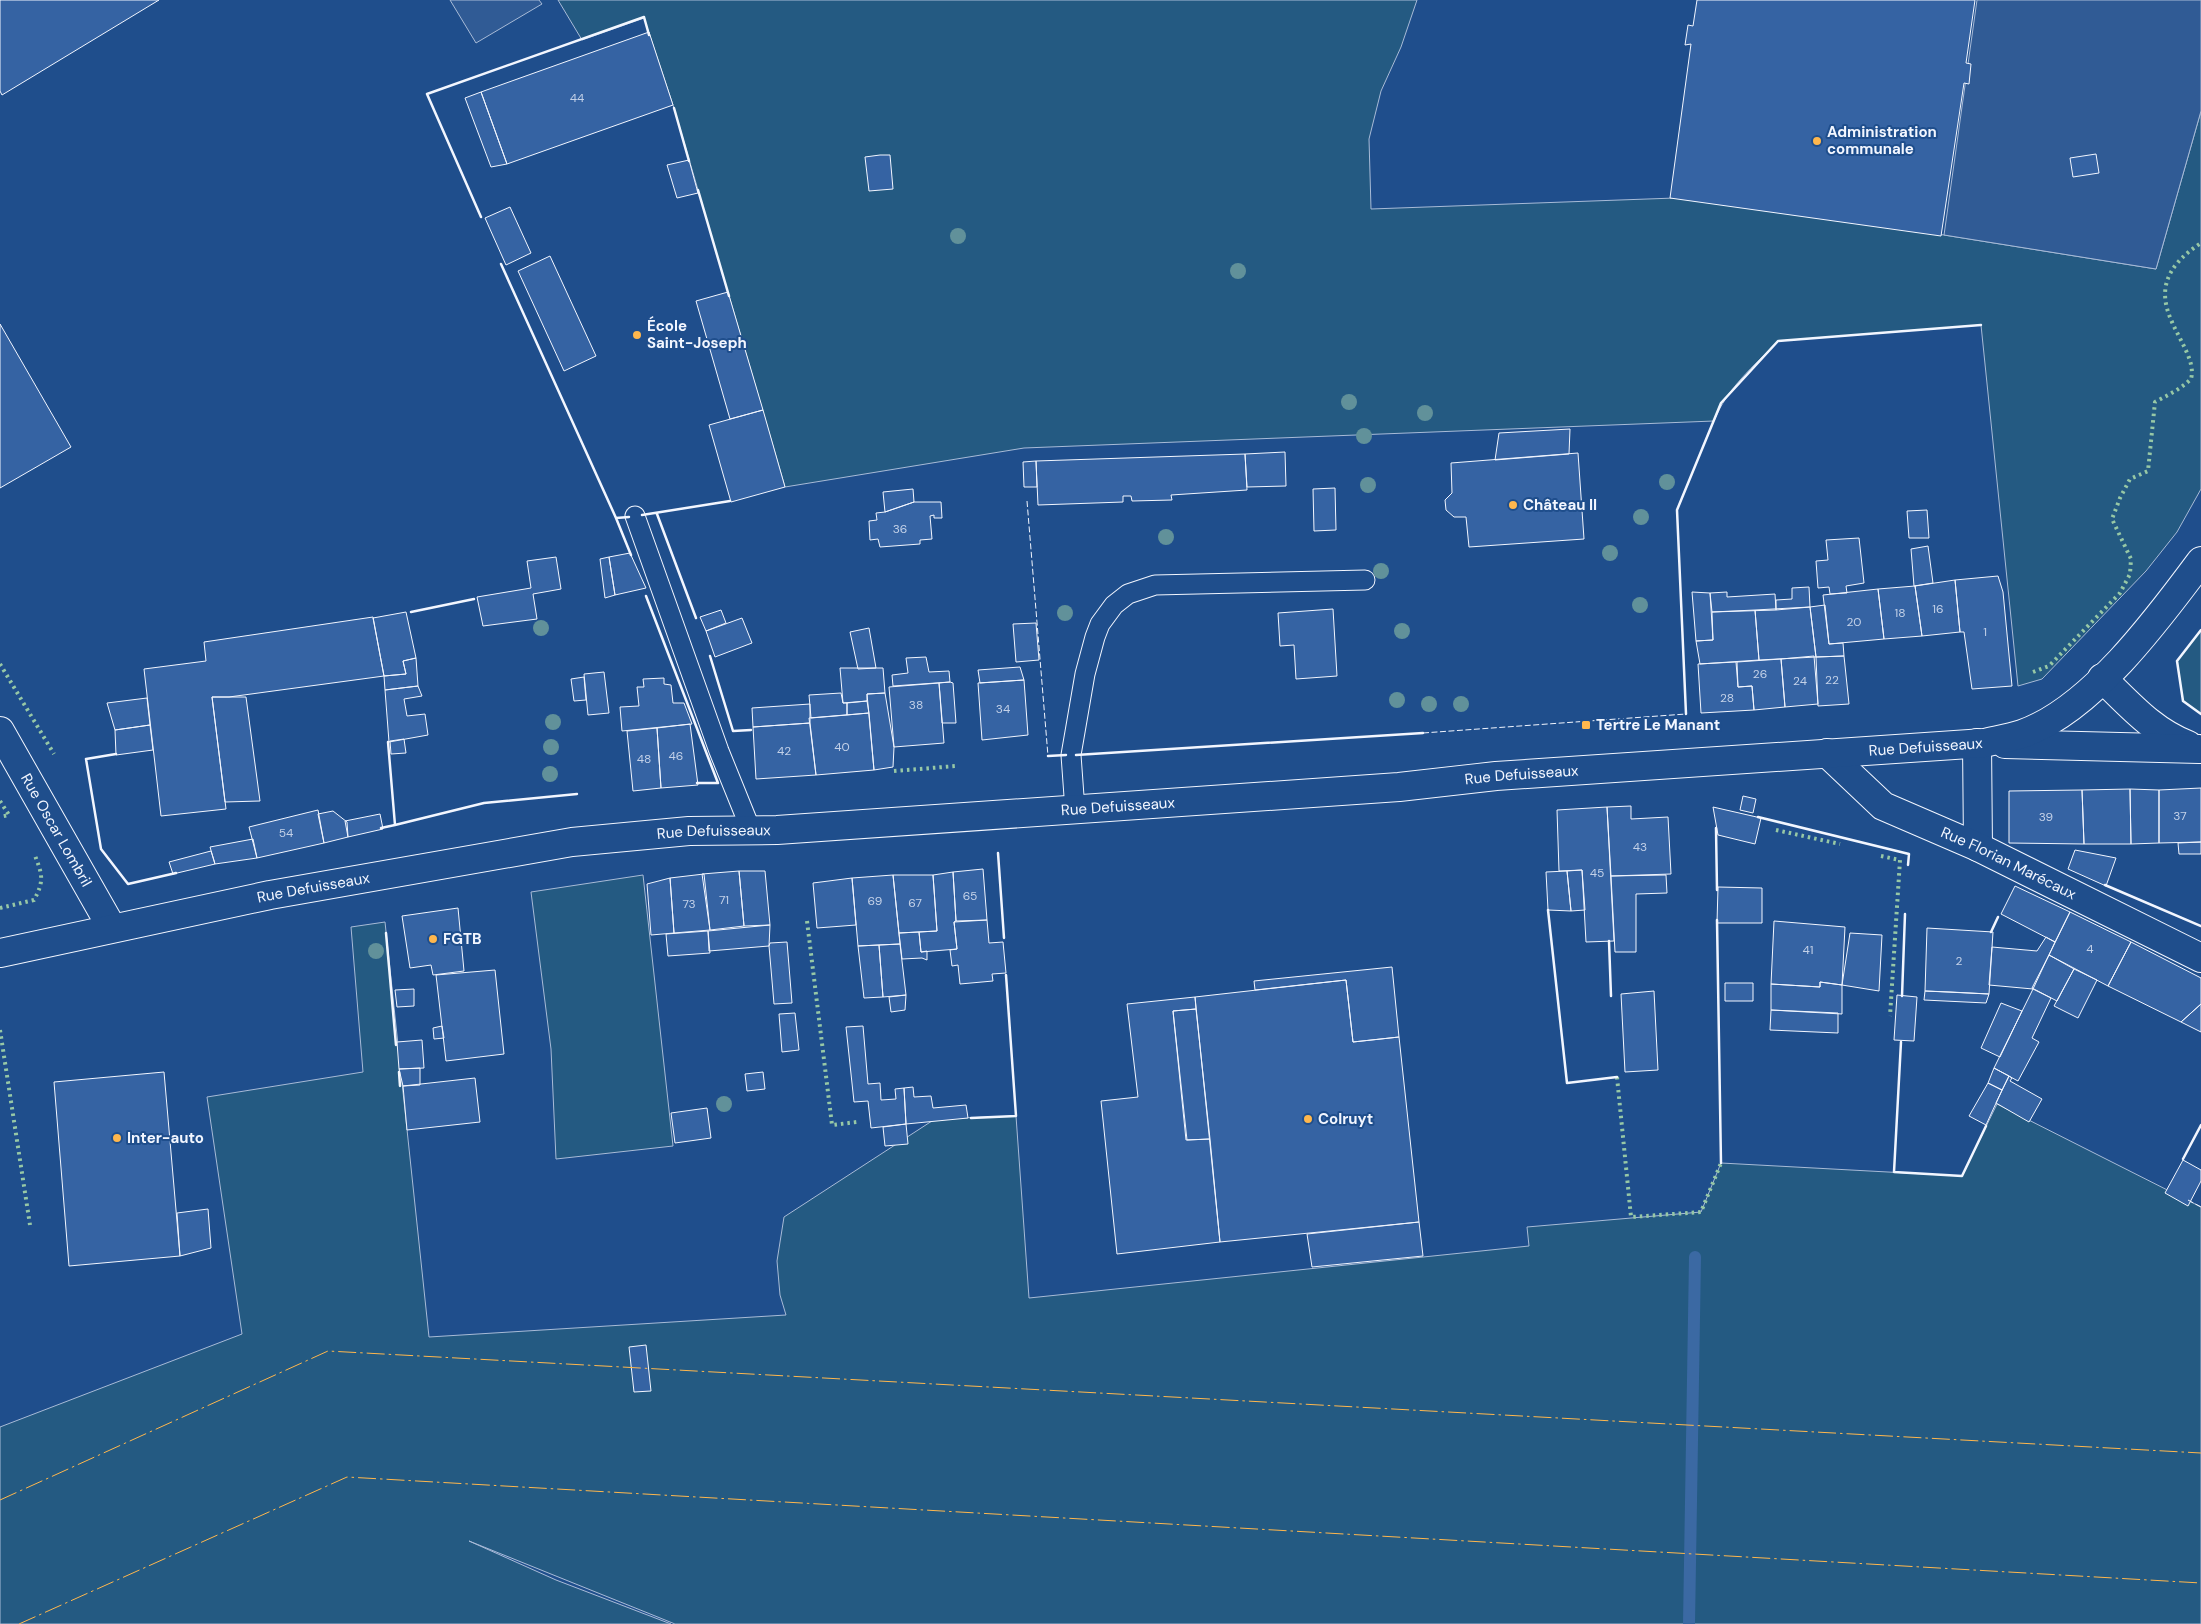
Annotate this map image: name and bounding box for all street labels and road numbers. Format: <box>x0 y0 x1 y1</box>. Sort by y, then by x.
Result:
street label: Rue Defuisseaux <box>1868 733 1984 761</box>
street label: Rue Defuisseaux <box>1464 760 1580 789</box>
street label: Rue Oscar Lombril <box>16 770 97 890</box>
street label: Rue Defuisseaux <box>1060 792 1176 820</box>
street label: Rue Defuisseaux <box>656 820 771 844</box>
street label: Rue Florian Marécaux <box>1938 822 2080 904</box>
street label: Rue Defuisseaux <box>255 868 372 908</box>

